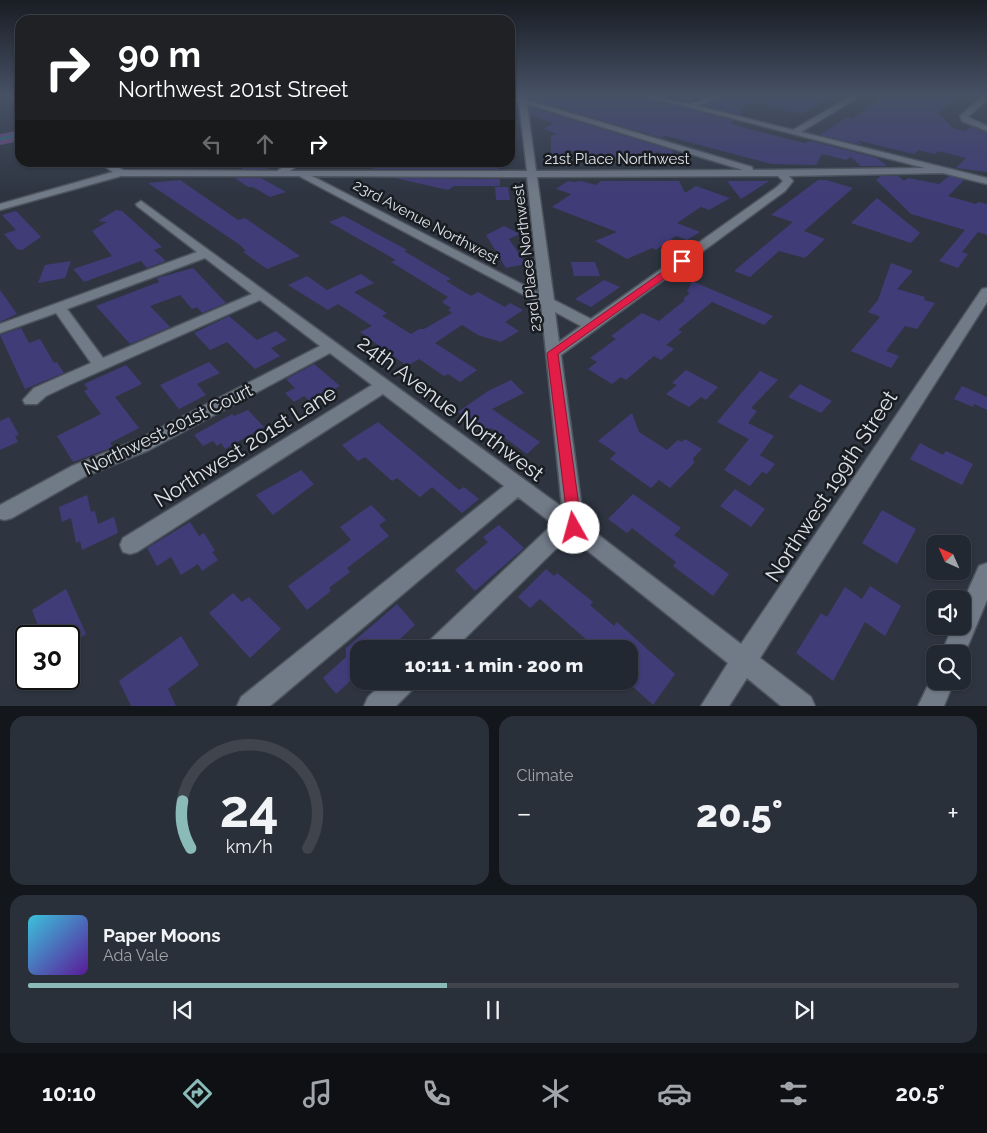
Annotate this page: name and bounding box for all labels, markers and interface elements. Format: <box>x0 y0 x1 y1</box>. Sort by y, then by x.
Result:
text: 90 m <box>118 34 201 75</box>
icon: right <box>35 35 100 100</box>
text: Northwest 201st Street <box>118 76 349 102</box>
icon: left <box>198 130 226 158</box>
icon: ahead <box>251 130 279 158</box>
icon: right <box>304 130 332 158</box>
street label: 21st Place Northwest <box>545 150 689 168</box>
street label: 23rd Avenue Northwest <box>350 176 502 268</box>
street label: 23rd Place Northwest <box>509 183 545 333</box>
pin <box>661 240 703 282</box>
icon: arrive <box>668 247 696 275</box>
street label: 24th Avenue Northwest <box>353 330 549 486</box>
street label: Northwest 201st Court <box>80 379 256 479</box>
street label: Northwest 201st Lane <box>149 380 341 512</box>
street label: Northwest 199th Street <box>760 386 902 586</box>
position arrow <box>547 501 599 553</box>
north arrow <box>926 535 971 580</box>
map controls <box>926 535 971 690</box>
button: sound <box>926 590 971 635</box>
speed limit sign: 30 <box>15 625 80 690</box>
button: search <box>926 645 971 690</box>
text: 10:11 · 1 min · 200 m <box>405 654 583 676</box>
text: Climate <box>517 766 573 785</box>
text: 24 <box>220 778 279 839</box>
text: 20.5° <box>696 791 783 836</box>
text: − <box>517 797 532 830</box>
text: + <box>947 797 959 830</box>
text: km/h <box>226 836 273 857</box>
text: Paper Moons <box>103 924 221 946</box>
text: Ada Vale <box>103 946 168 965</box>
icon: previous <box>169 996 197 1024</box>
icon: pause <box>479 996 507 1024</box>
icon: next <box>790 996 818 1024</box>
icon: directions <box>180 1076 215 1111</box>
icon: music <box>300 1076 335 1111</box>
icon: phone <box>419 1076 454 1111</box>
icon: climate <box>538 1076 573 1111</box>
icon: car <box>657 1076 692 1111</box>
icon: filters <box>776 1076 811 1111</box>
text: 10:10 <box>42 1080 96 1106</box>
text: 20.5° <box>895 1080 945 1106</box>

